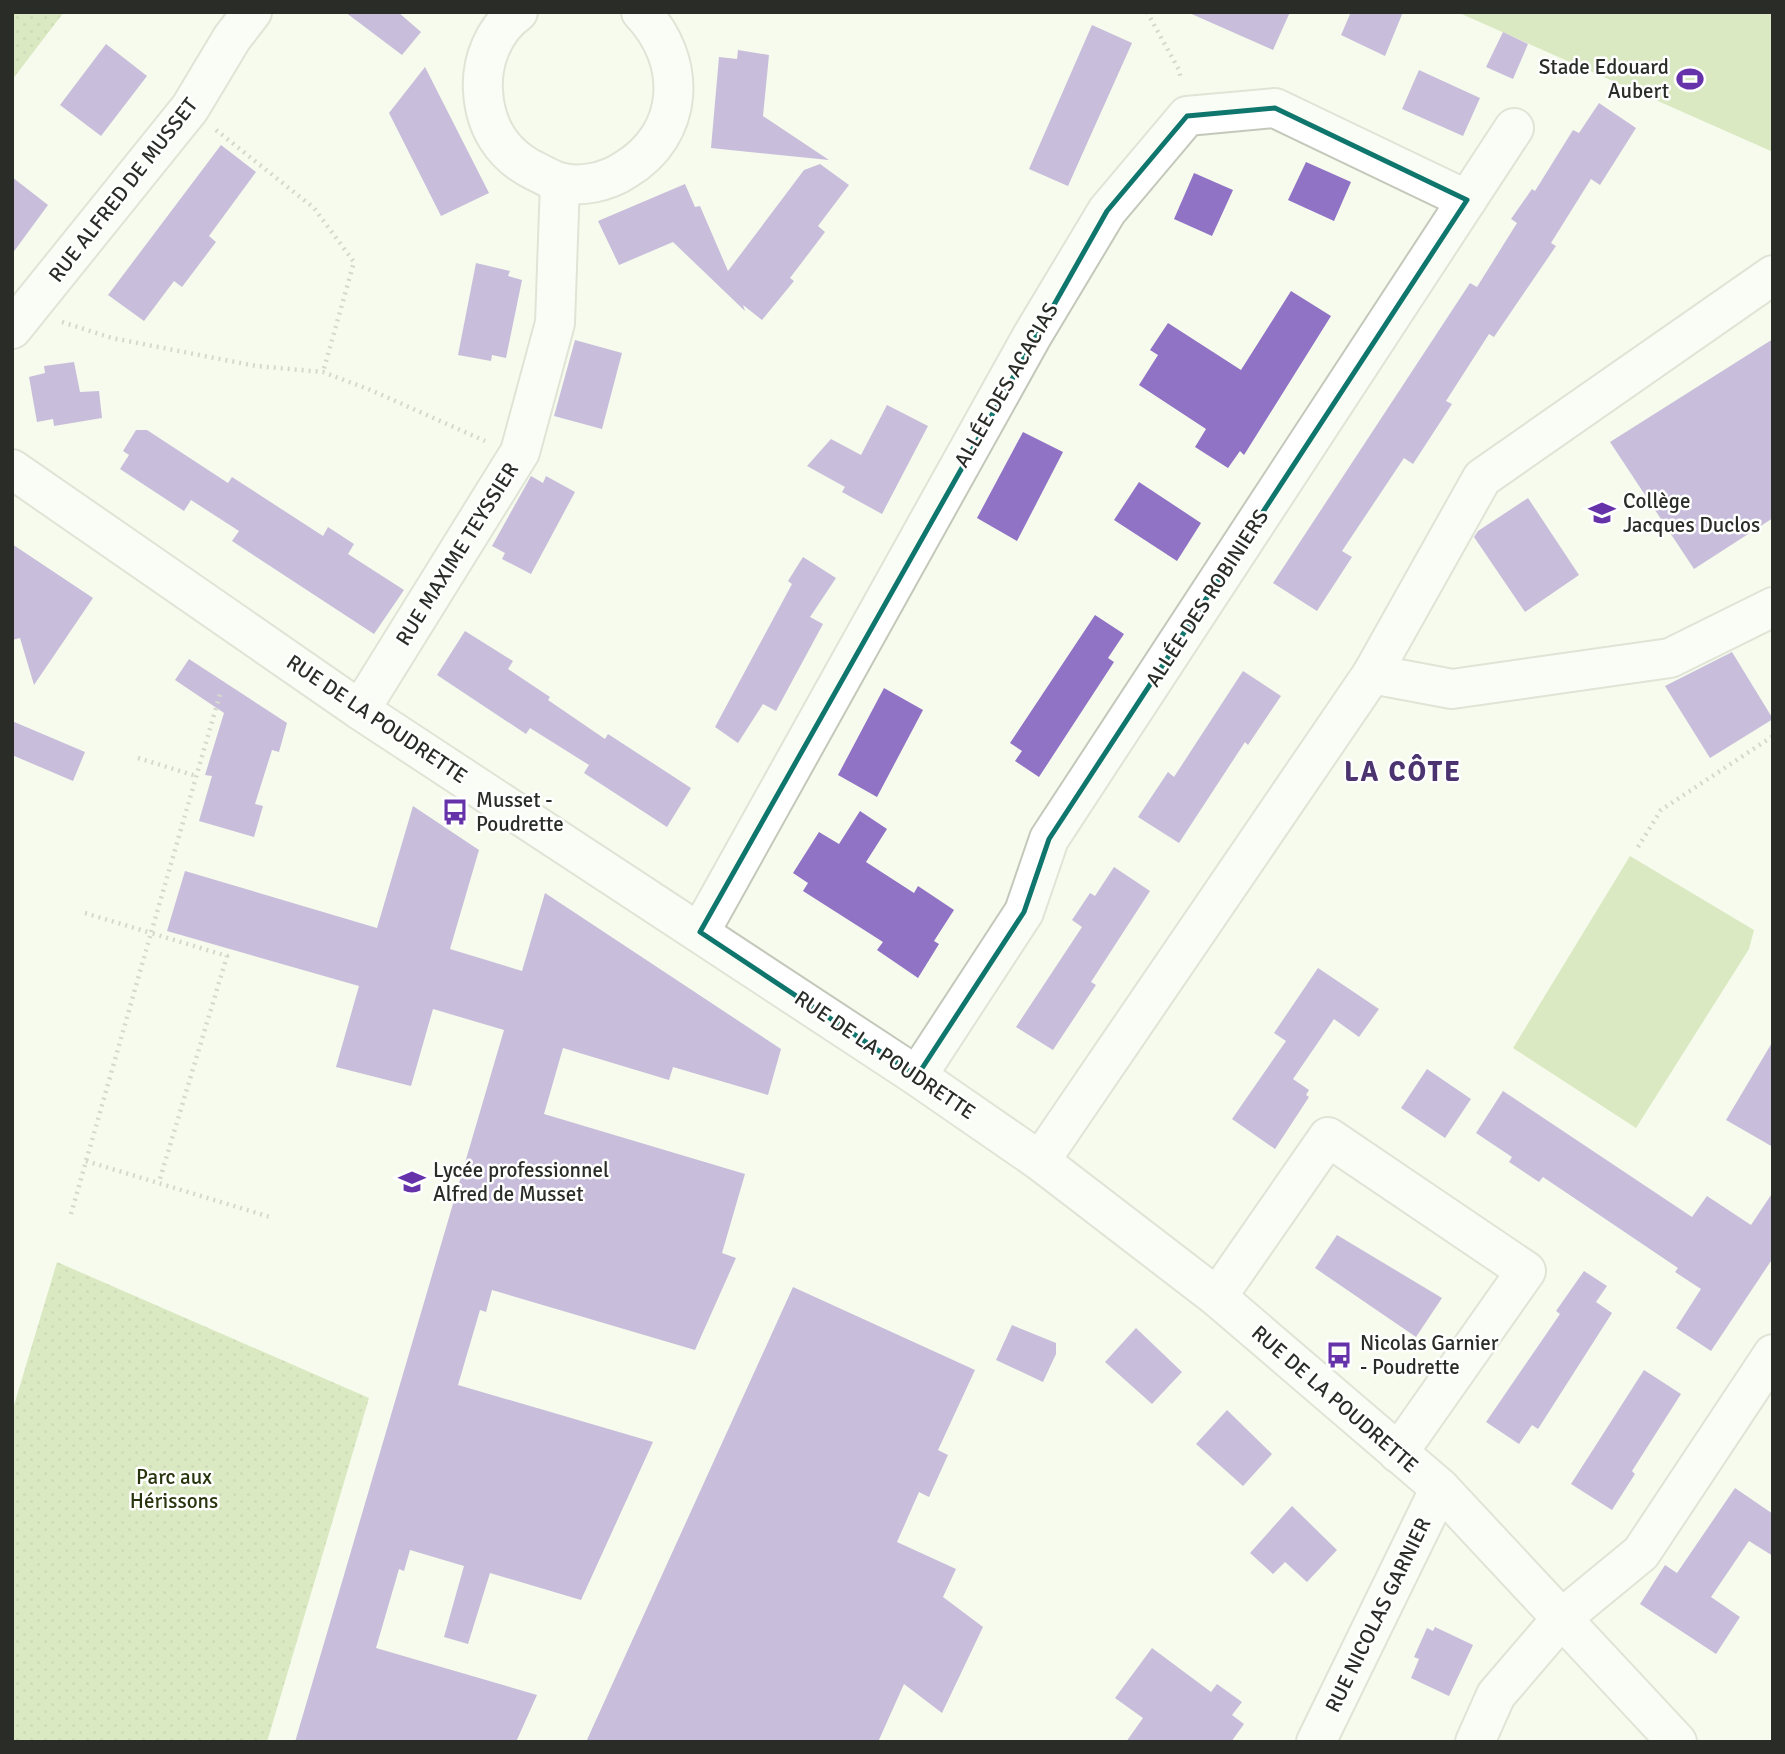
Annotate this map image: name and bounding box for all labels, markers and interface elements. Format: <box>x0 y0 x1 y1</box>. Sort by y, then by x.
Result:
place label: Stade Edouard Aubert <box>1539 54 1669 104</box>
sports icon: Stade Edouard Aubert <box>1675 64 1705 94</box>
street label: RUE ALFRED DE MUSSET <box>43 92 203 287</box>
street label: ALLÉE DES ACACIAS <box>948 298 1064 472</box>
street label: RUE MAXIME TEYSSIER <box>390 458 524 650</box>
place label: Collège Jacques Duclos <box>1623 488 1760 538</box>
school or university icon: Collège Jacques Duclos <box>1587 498 1617 528</box>
street label: ALLÉE DES ROBINIERS <box>1140 504 1274 692</box>
street label: RUE DE LA POUDRETTE <box>282 649 472 789</box>
district label: LA CÔTE <box>1344 754 1462 789</box>
place label: Musset - Poudrette <box>476 787 564 837</box>
bus stop icon: Musset - Poudrette <box>440 797 470 827</box>
street label: RUE DE LA POUDRETTE <box>790 985 980 1125</box>
place label: Lycée professionnel Alfred de Musset <box>433 1157 609 1207</box>
school or university icon: Lycée professionnel Alfred de Musset <box>397 1167 427 1197</box>
street label: RUE DE LA POUDRETTE <box>1246 1320 1424 1478</box>
place label: Nicolas Garnier - Poudrette <box>1360 1330 1499 1380</box>
bus stop icon: Nicolas Garnier - Poudrette <box>1324 1340 1354 1370</box>
park label: Parc aux Hérissons <box>130 1464 218 1514</box>
street label: RUE NICOLAS GARNIER <box>1320 1513 1436 1717</box>

